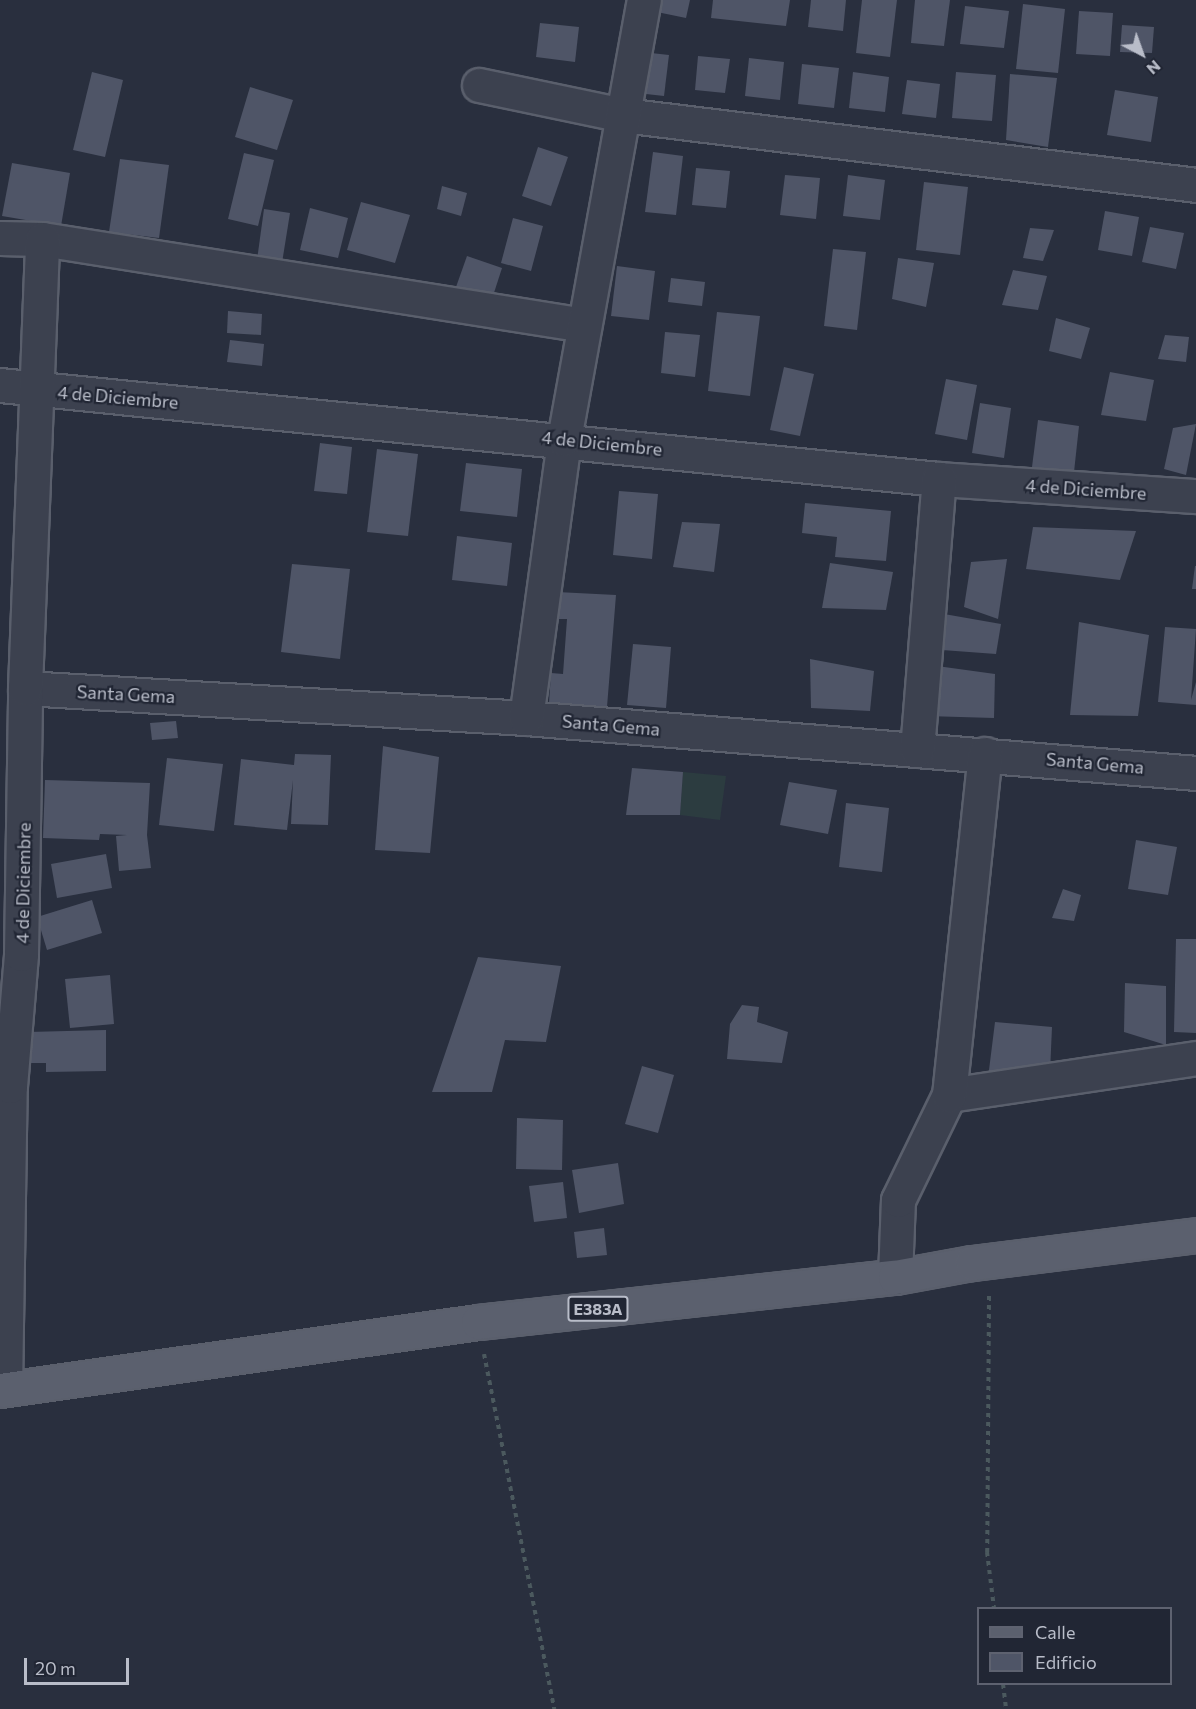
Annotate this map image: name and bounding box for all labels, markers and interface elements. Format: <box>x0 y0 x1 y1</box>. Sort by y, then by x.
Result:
north arrow <box>1112 24 1172 84</box>
text: N <box>1143 57 1165 79</box>
street label: 4 de Diciembre <box>57 381 179 413</box>
street label: 4 de Diciembre <box>541 426 663 460</box>
street label: 4 de Diciembre <box>1025 474 1147 504</box>
street label: Santa Gema <box>76 681 176 707</box>
street label: Santa Gema <box>561 710 661 740</box>
street label: Santa Gema <box>1045 748 1145 778</box>
street label: 4 de Diciembre <box>11 822 35 944</box>
road number: E383A <box>566 1296 630 1322</box>
legend <box>977 1607 1172 1685</box>
text: Calle <box>1035 1621 1075 1643</box>
scale bar <box>27 1646 132 1684</box>
text: Edificio <box>1035 1651 1097 1673</box>
text: 20 m <box>35 1657 76 1679</box>

